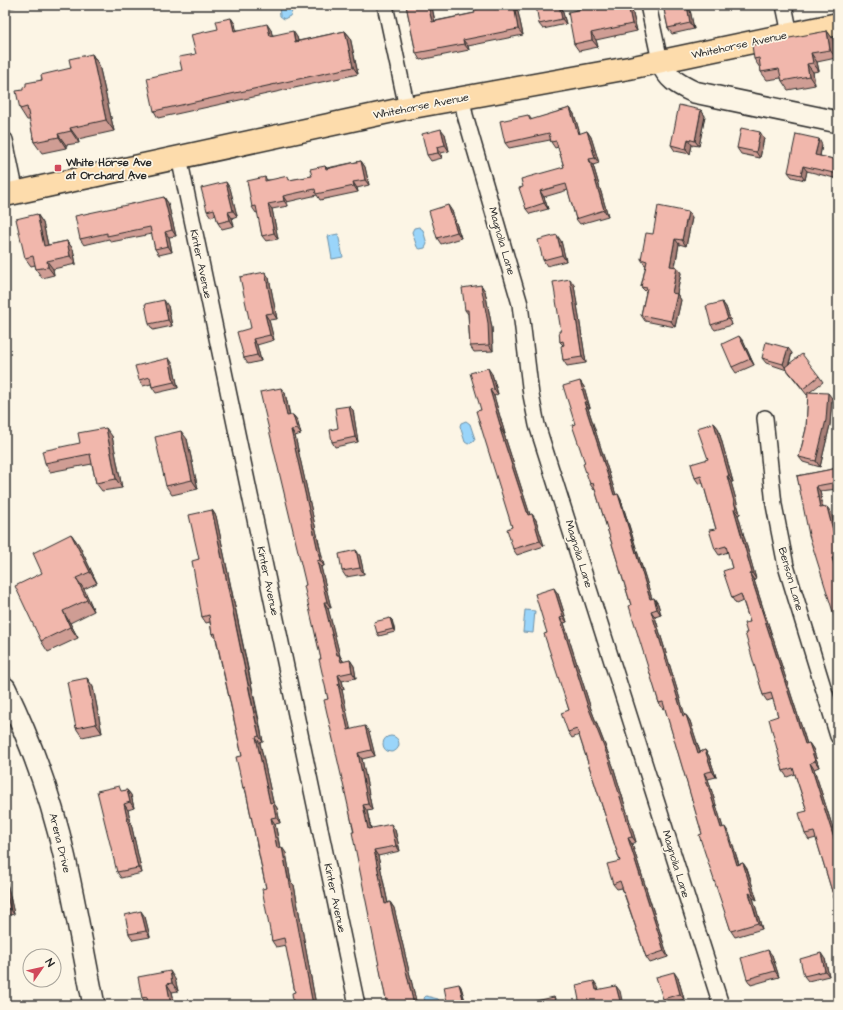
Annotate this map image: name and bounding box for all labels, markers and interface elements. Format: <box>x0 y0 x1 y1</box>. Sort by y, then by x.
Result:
street label: Whitehorse Avenue <box>690 28 788 62</box>
street label: Whitehorse Avenue <box>372 89 470 123</box>
place label: White Horse Ave at Orchard Ave <box>65 155 152 183</box>
marker: White Horse Ave at Orchard Ave <box>53 163 63 173</box>
street label: Magnolia Lane <box>484 205 519 277</box>
street label: Kinter Avenue <box>186 228 216 300</box>
street label: Magnolia Lane <box>561 518 596 590</box>
street label: Kinter Avenue <box>253 545 283 617</box>
street label: Benson Lane <box>775 545 807 613</box>
street label: Arena Drive <box>45 812 75 874</box>
street label: Magnolia Lane <box>658 828 693 900</box>
street label: Kinter Avenue <box>320 862 350 934</box>
north arrow <box>22 948 62 988</box>
text: N <box>42 956 58 970</box>

